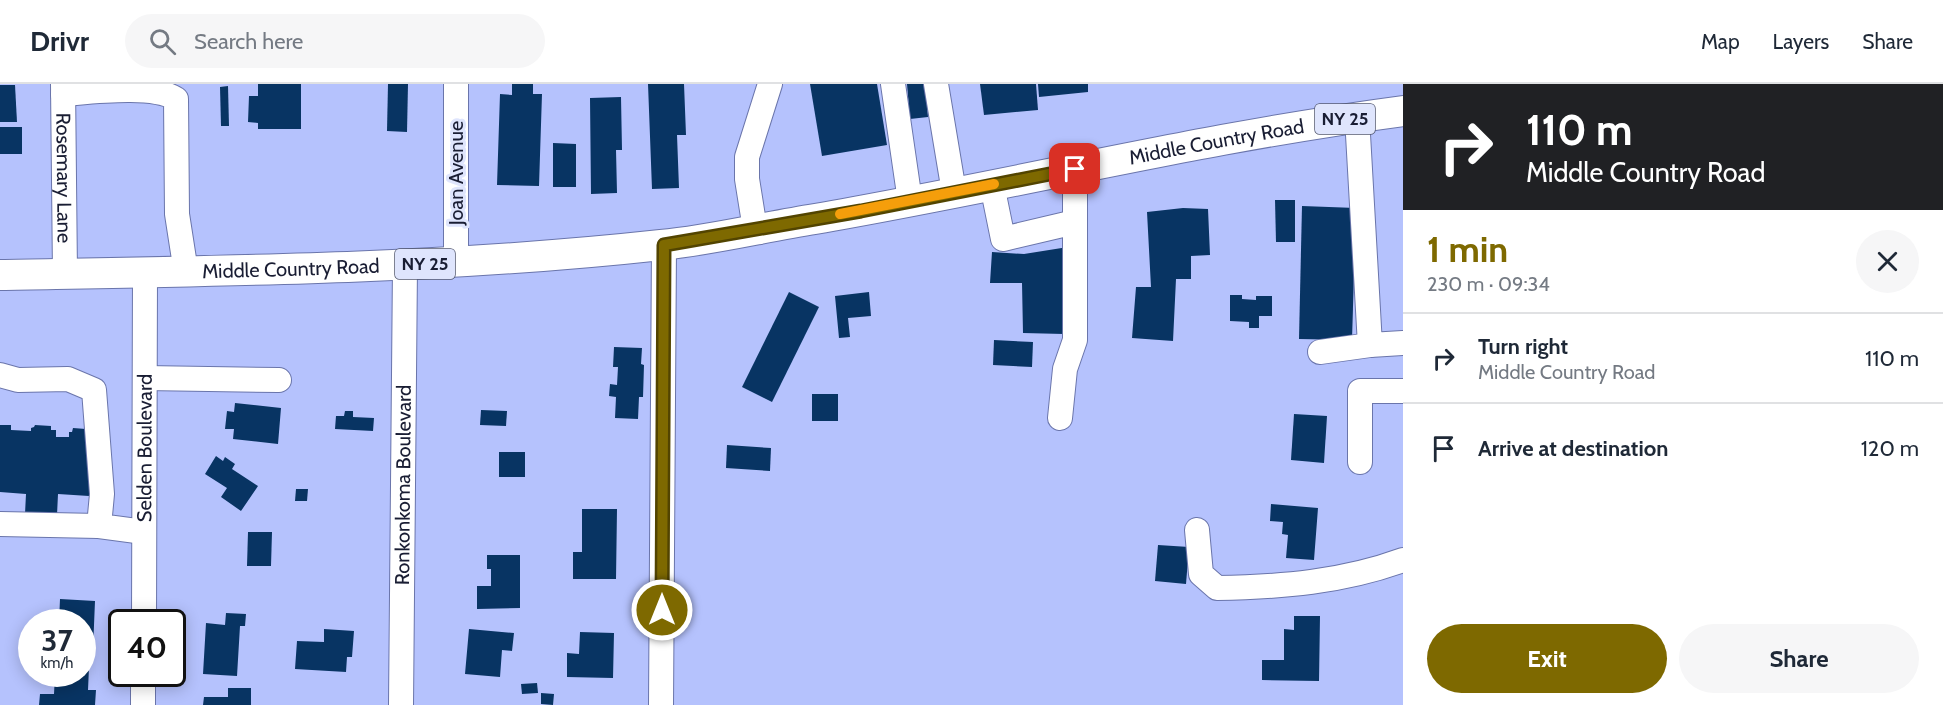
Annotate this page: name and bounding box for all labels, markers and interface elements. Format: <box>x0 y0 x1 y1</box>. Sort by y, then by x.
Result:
search box <box>125 14 545 68</box>
text: Drivr <box>30 24 89 58</box>
icon: search <box>146 25 179 58</box>
text: Search here <box>194 28 303 55</box>
text: Map <box>1701 29 1740 54</box>
text: Layers <box>1773 29 1829 54</box>
text: Share <box>1862 29 1913 54</box>
road number: NY 25 <box>1315 104 1375 134</box>
text: 110 m <box>1526 104 1633 156</box>
icon: right <box>1427 108 1505 186</box>
street label: Rosemary Lane <box>51 113 77 243</box>
street label: Middle Country Road <box>1127 114 1306 170</box>
street label: Joan Avenue <box>444 121 468 226</box>
pin <box>1049 143 1100 194</box>
icon: arrive <box>1058 152 1091 185</box>
text: Middle Country Road <box>1526 156 1766 189</box>
text: 1 min <box>1427 227 1508 271</box>
button: close <box>1856 230 1919 293</box>
road number: NY 25 <box>395 249 455 279</box>
street label: Middle Country Road <box>202 254 380 283</box>
text: 230 m · 09:34 <box>1427 272 1550 296</box>
text: Turn right <box>1478 333 1568 360</box>
icon: right <box>1427 342 1460 375</box>
text: 110 m <box>1865 345 1919 372</box>
text: Middle Country Road <box>1478 360 1655 384</box>
street label: Selden Boulevard <box>132 374 157 522</box>
street label: Ronkonkoma Boulevard <box>390 385 416 585</box>
icon: arrive <box>1427 432 1460 465</box>
text: Arrive at destination <box>1478 435 1668 462</box>
text: 120 m <box>1861 435 1919 462</box>
position arrow <box>630 578 694 642</box>
speed limit sign: 40 <box>108 609 186 687</box>
text: 37 <box>41 622 73 659</box>
button: Exit <box>1427 624 1667 693</box>
button: Share <box>1679 624 1919 693</box>
text: km/h <box>41 654 73 672</box>

